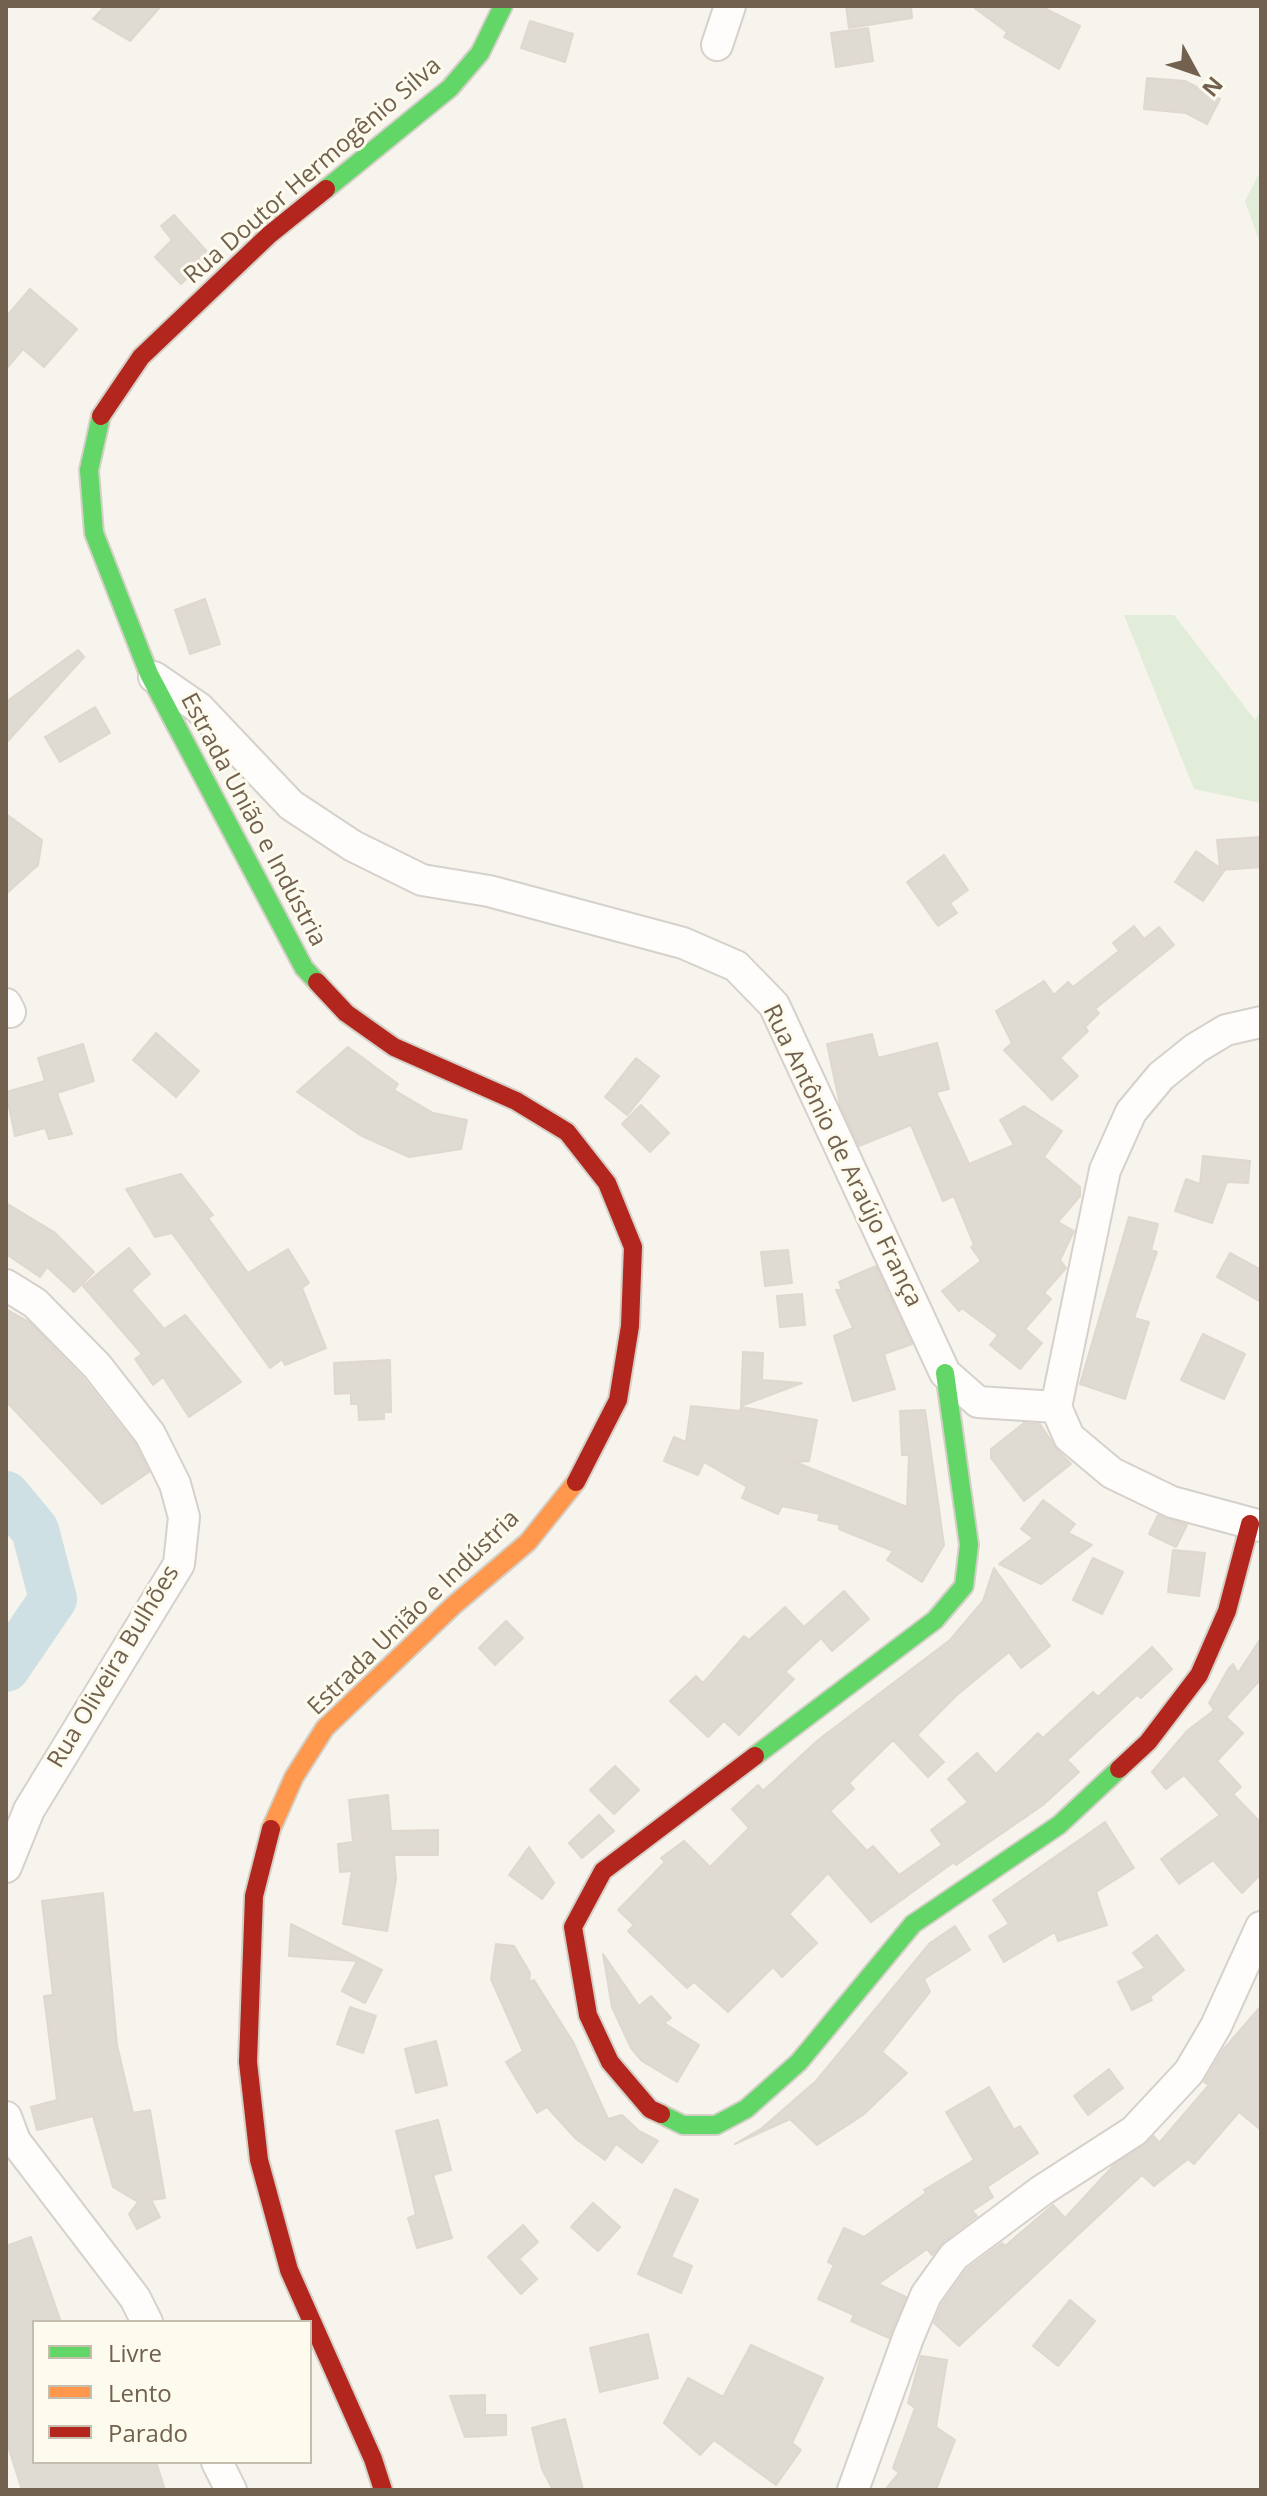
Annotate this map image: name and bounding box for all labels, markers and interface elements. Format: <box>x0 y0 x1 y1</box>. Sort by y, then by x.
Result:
north arrow <box>1155 32 1235 112</box>
street label: Rua Doutor Hermogênio Silva <box>179 52 447 290</box>
text: N <box>1196 71 1231 104</box>
street label: Estrada União e Indústria <box>174 688 332 952</box>
street label: Rua Antônio de Araújo França <box>756 1000 928 1312</box>
street label: Estrada União e Indústria <box>302 1504 526 1722</box>
street label: Rua Oliveira Bulhões <box>42 1561 186 1773</box>
legend <box>32 2320 312 2464</box>
text: Livre <box>108 2336 162 2369</box>
text: Lento <box>108 2376 172 2409</box>
text: Parado <box>108 2416 188 2449</box>

